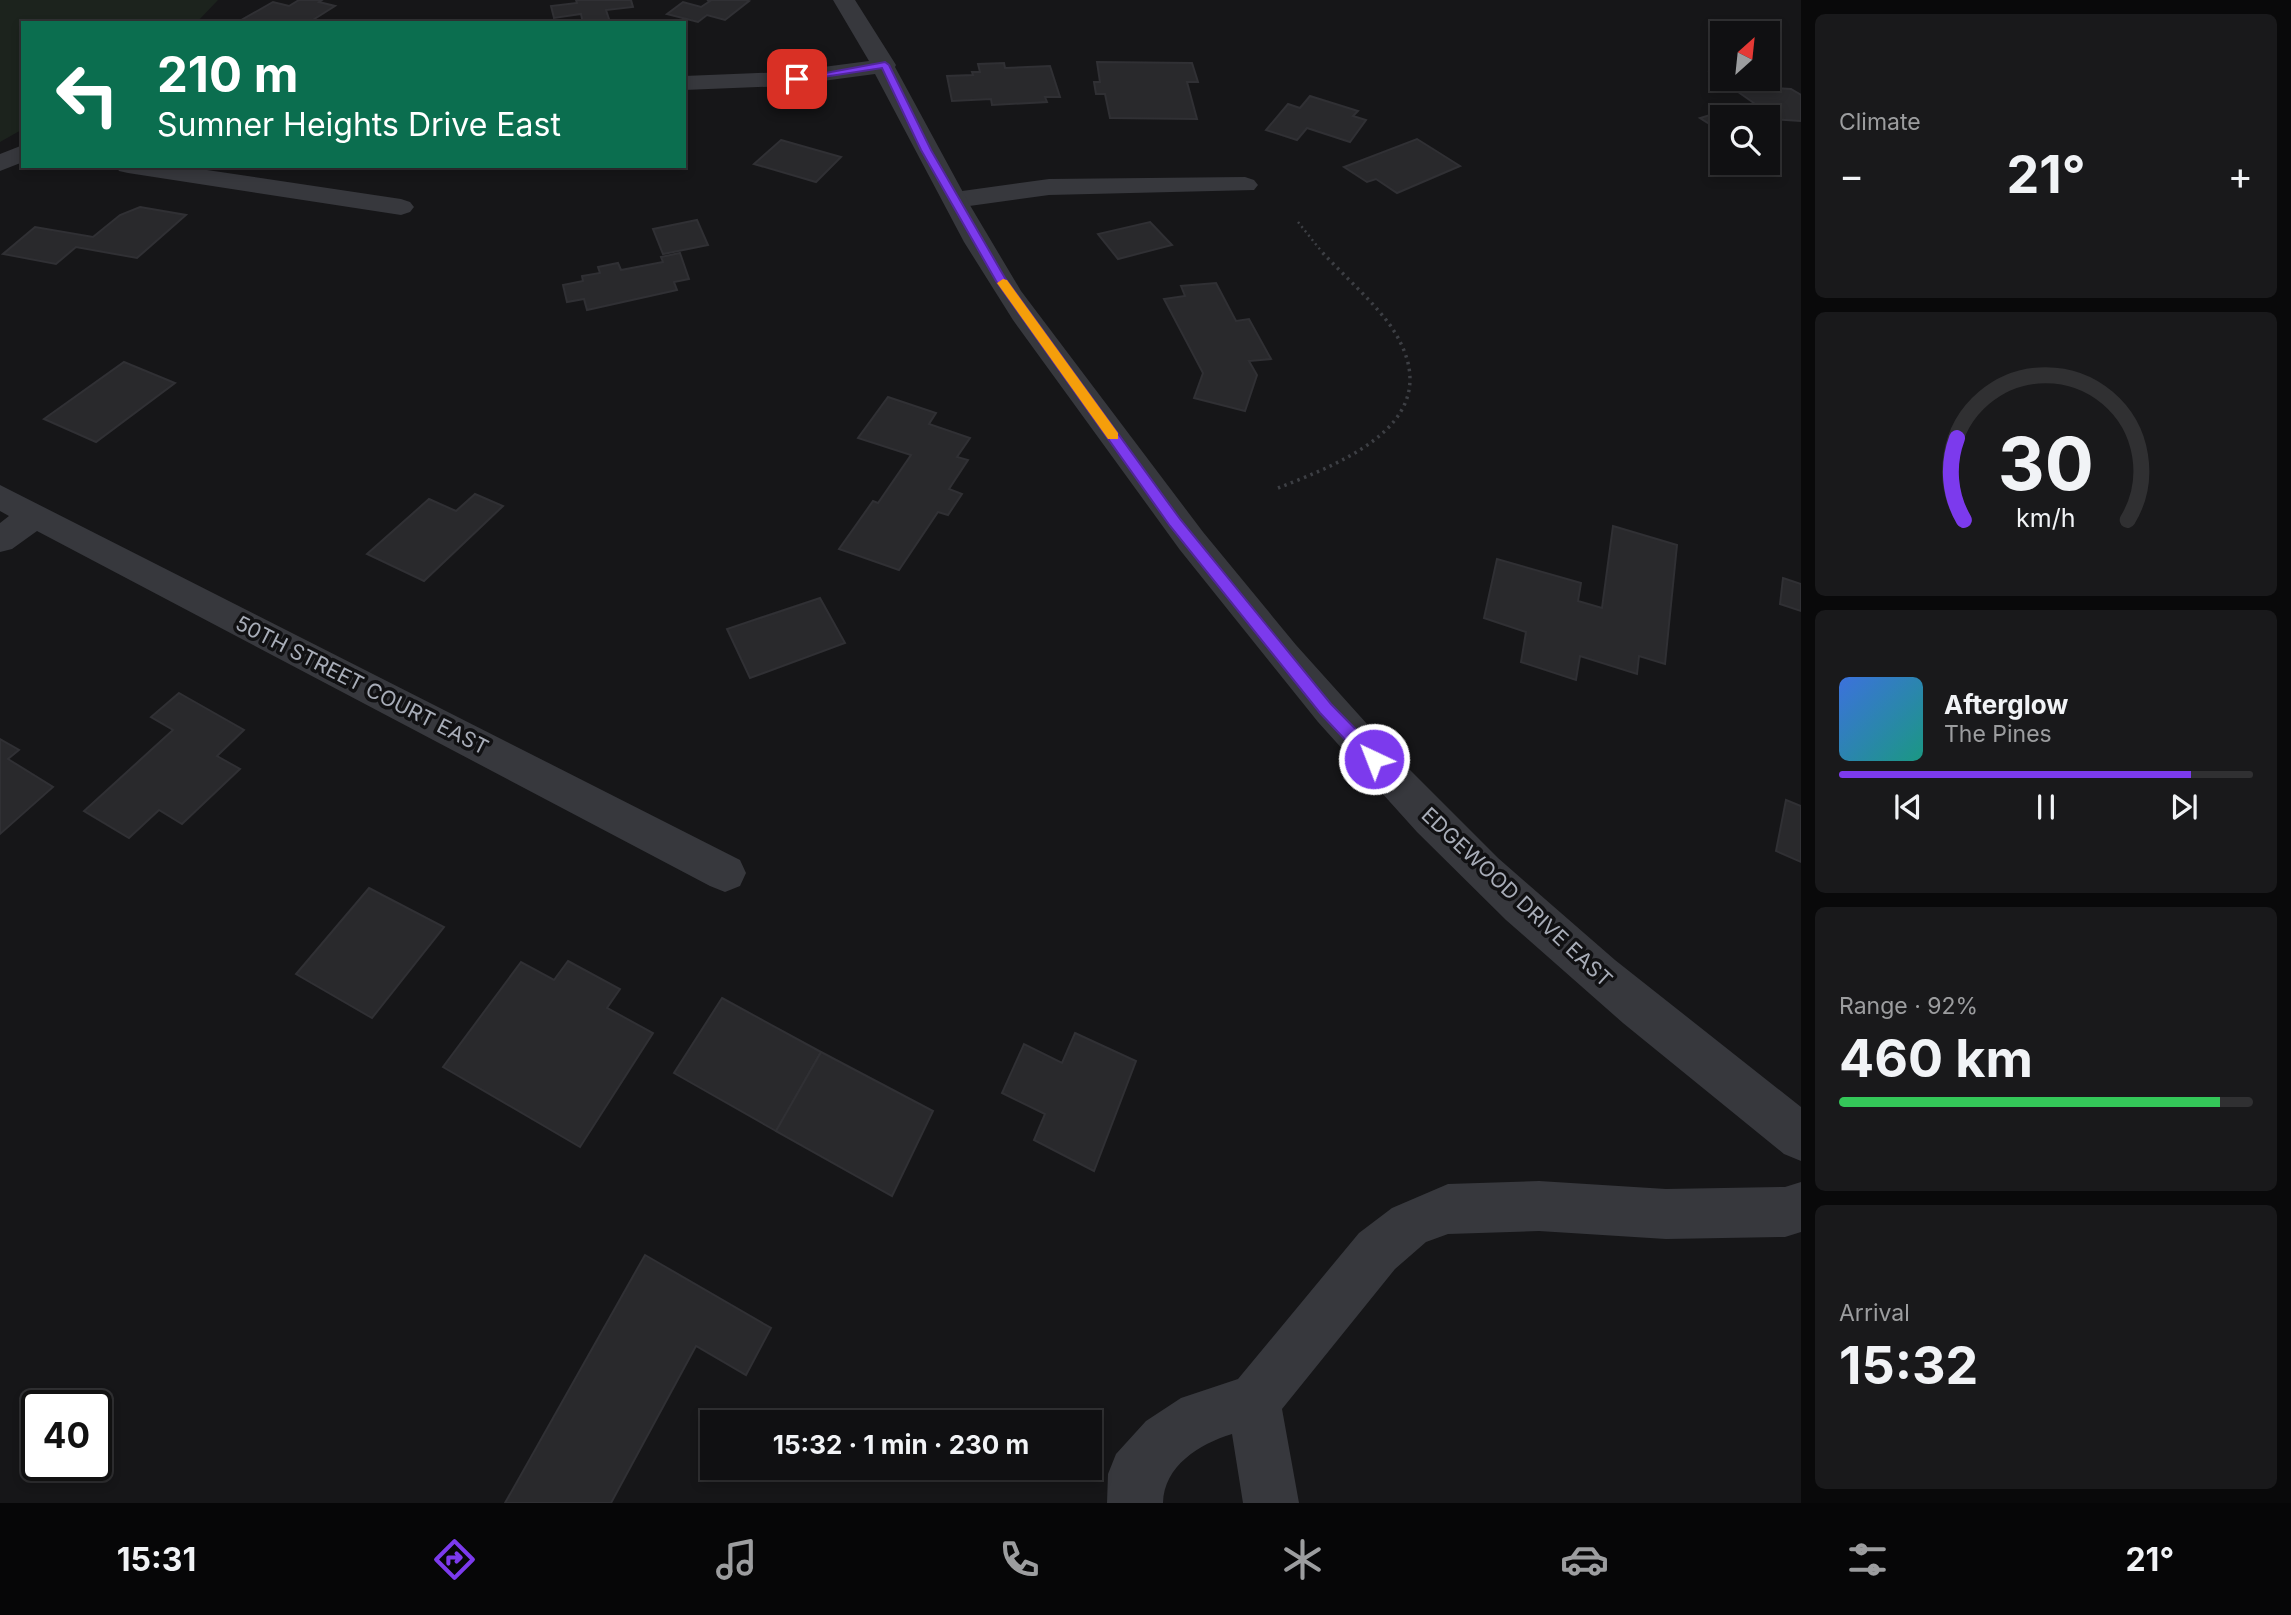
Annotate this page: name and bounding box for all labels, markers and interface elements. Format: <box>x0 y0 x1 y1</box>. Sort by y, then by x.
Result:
north arrow <box>1710 21 1780 91</box>
map controls <box>1710 21 1780 175</box>
text: 210 m <box>157 45 298 104</box>
icon: left <box>42 49 133 140</box>
pin <box>767 49 827 109</box>
icon: arrive <box>778 60 816 98</box>
text: Sumner Heights Drive East <box>157 105 561 144</box>
button: search <box>1710 105 1780 175</box>
text: Climate <box>1839 108 1921 136</box>
text: 21° <box>2006 143 2086 206</box>
text: − <box>1839 152 1864 198</box>
text: + <box>2228 152 2253 198</box>
text: 30 <box>1998 419 2094 508</box>
text: km/h <box>2016 502 2076 532</box>
street label: 50TH STREET COURT EAST <box>231 610 493 760</box>
text: Afterglow <box>1944 689 2068 720</box>
text: The Pines <box>1944 720 2052 748</box>
position arrow <box>1337 722 1411 796</box>
icon: previous <box>1889 788 1927 826</box>
icon: pause <box>2027 788 2065 826</box>
icon: next <box>2165 788 2203 826</box>
street label: EDGEWOOD DRIVE EAST <box>1417 802 1617 992</box>
text: Range · 92% <box>1839 992 1978 1020</box>
text: 460 km <box>1839 1027 2033 1090</box>
text: Arrival <box>1839 1299 1910 1327</box>
text: 15:32 <box>1839 1334 1978 1397</box>
speed limit sign: 40 <box>21 1390 112 1481</box>
text: 15:32 · 1 min · 230 m <box>773 1429 1029 1460</box>
icon: directions <box>430 1535 479 1584</box>
icon: music <box>712 1535 761 1584</box>
icon: phone <box>995 1535 1044 1584</box>
icon: climate <box>1278 1535 1327 1584</box>
icon: car <box>1560 1535 1609 1584</box>
icon: filters <box>1843 1535 1892 1584</box>
text: 15:31 <box>117 1540 196 1579</box>
text: 21° <box>2125 1540 2174 1579</box>

